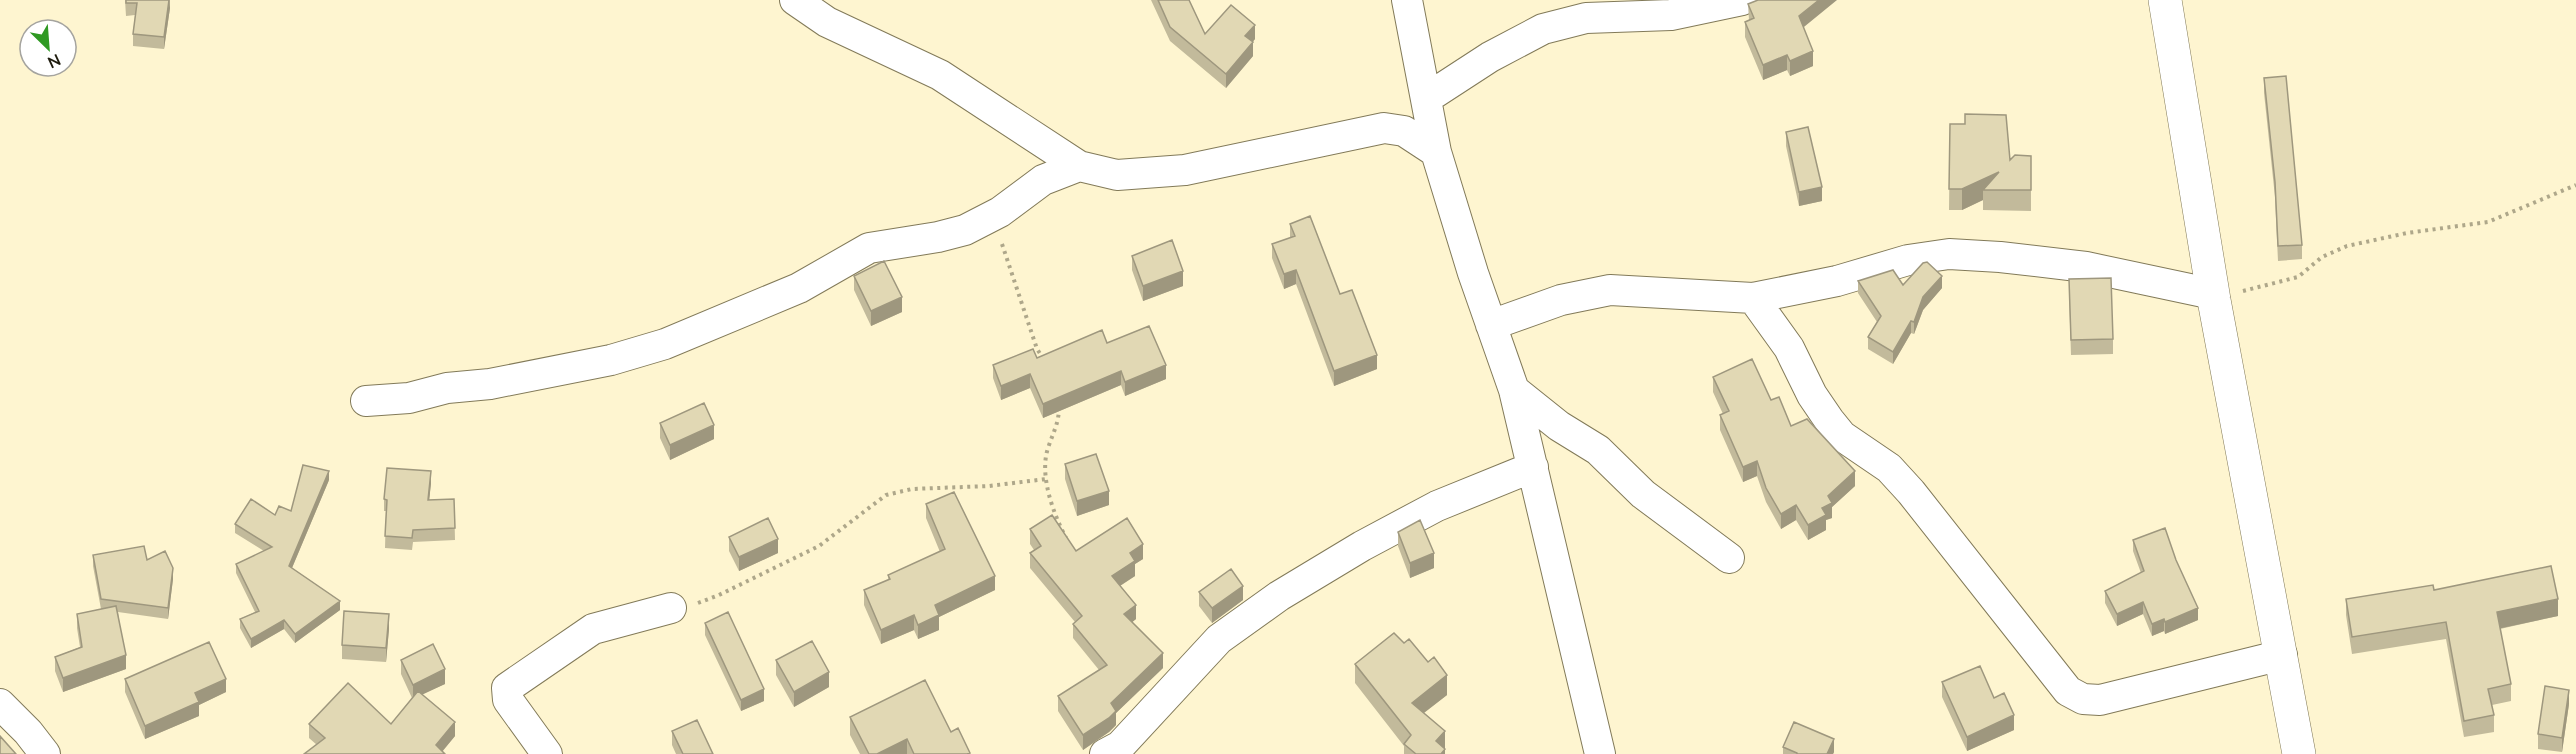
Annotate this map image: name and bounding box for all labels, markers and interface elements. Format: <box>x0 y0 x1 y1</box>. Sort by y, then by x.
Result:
north arrow <box>18 18 78 78</box>
text: N <box>45 50 64 73</box>

